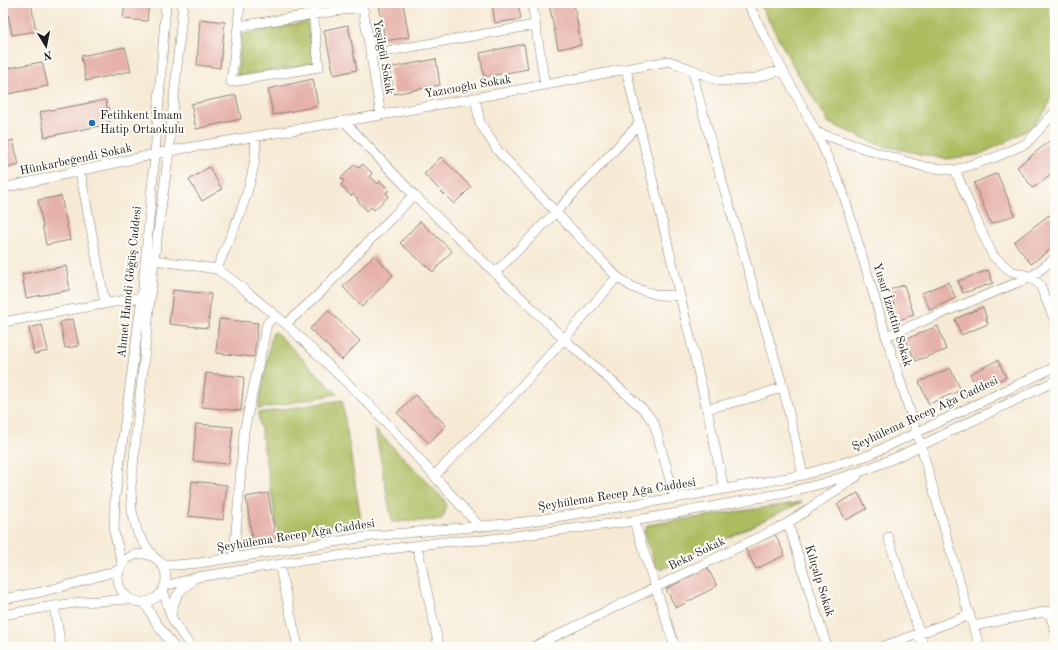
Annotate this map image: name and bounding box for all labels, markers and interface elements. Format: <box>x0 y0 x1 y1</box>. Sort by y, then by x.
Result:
street label: Yeşilgül Sokak <box>370 18 396 96</box>
north arrow <box>26 26 66 66</box>
text: N <box>42 48 53 61</box>
street label: Yazıcıoğlu Sokak <box>424 73 512 101</box>
place label: Fetihkent İmam Hatip Ortaokulu <box>100 106 185 136</box>
marker: Fetihkent İmam Hatip Ortaokulu <box>87 118 97 128</box>
street label: Hünkarbeğendi Sokak <box>19 142 133 178</box>
street label: Ahmet Hamdi Göğüş Caddesi <box>116 205 144 359</box>
street label: Yusuf İzzettin Sokak <box>871 261 917 368</box>
street label: Şeyhülema Recep Ağa Caddesi <box>850 375 1000 453</box>
street label: Şeyhülema Recep Ağa Caddesi <box>537 477 697 513</box>
street label: Şeyhülema Recep Ağa Caddesi <box>216 518 376 554</box>
street label: Beka Sokak <box>667 535 727 573</box>
street label: Kılıçalp Sokak <box>802 544 836 618</box>

